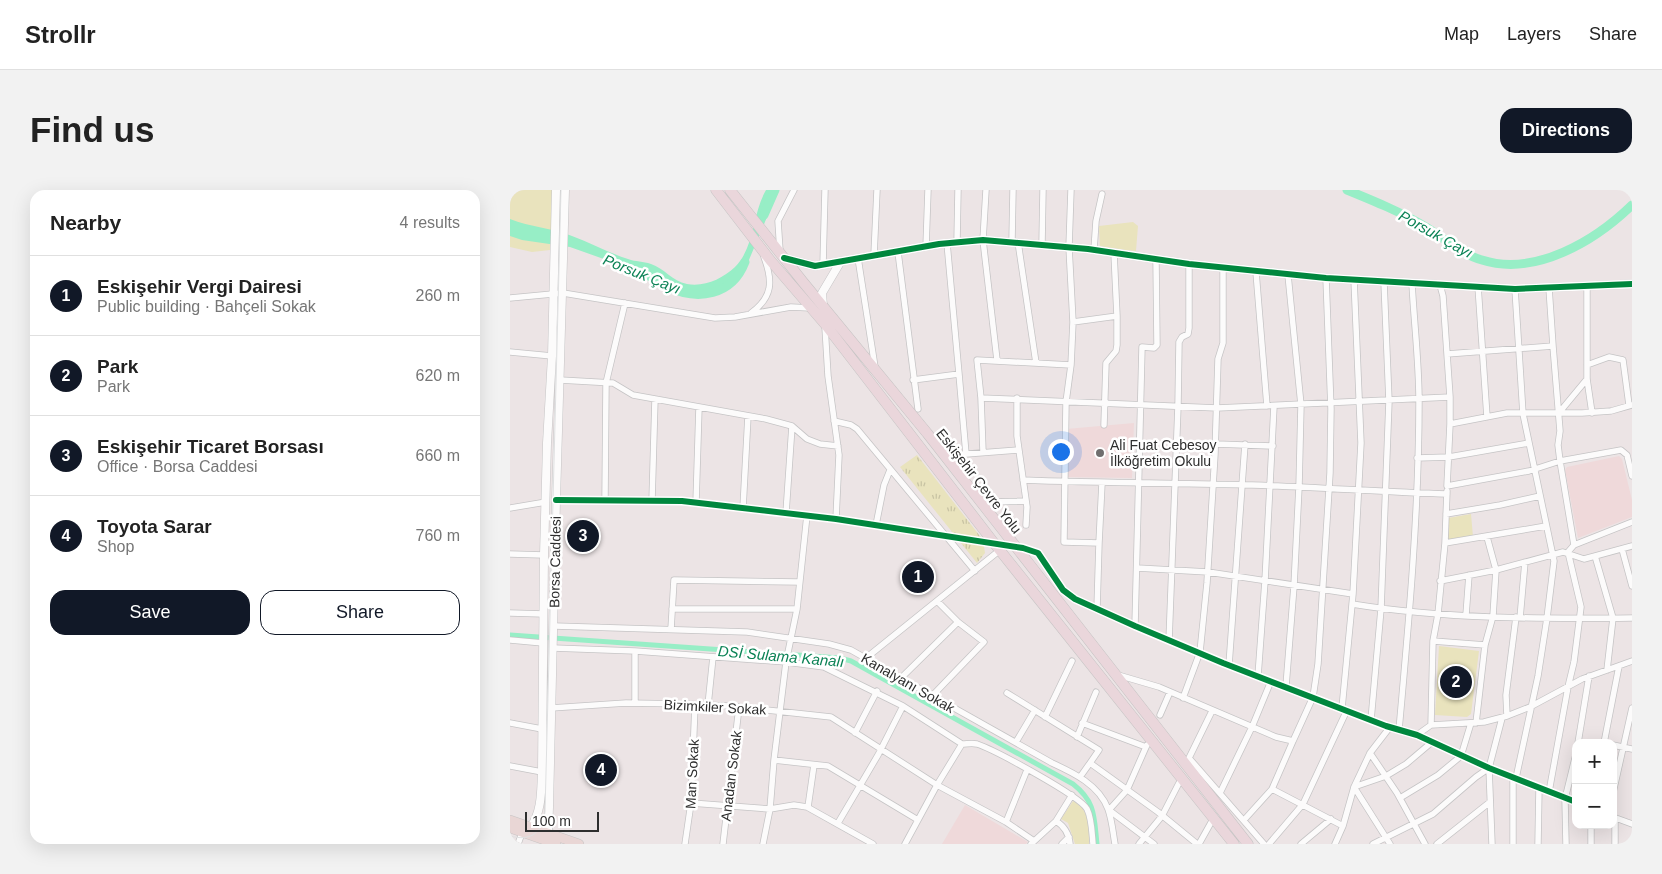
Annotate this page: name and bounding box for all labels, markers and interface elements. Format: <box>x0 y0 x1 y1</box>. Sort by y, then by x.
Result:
text: Strollr <box>25 21 96 48</box>
text: Map <box>1444 24 1479 44</box>
text: Layers <box>1507 24 1561 44</box>
text: Share <box>1589 24 1637 44</box>
button: Directions <box>1500 108 1632 153</box>
text: Find us <box>30 110 154 149</box>
water label: Porsuk Çayı <box>1396 207 1476 261</box>
text: Nearby <box>50 211 121 234</box>
text: 4 results <box>400 214 460 231</box>
water label: Porsuk Çayı <box>601 251 683 297</box>
text: Eskişehir Vergi Dairesi <box>97 276 302 297</box>
text: 1 <box>62 287 70 304</box>
text: 260 m <box>416 287 460 304</box>
text: Public building · Bahçeli Sokak <box>97 298 316 315</box>
text: Park <box>97 356 138 377</box>
text: 2 <box>62 367 70 384</box>
text: 620 m <box>416 367 460 384</box>
text: Park <box>97 378 130 395</box>
street label: Eskişehir Çevre Yolu <box>933 425 1025 537</box>
text: Eskişehir Ticaret Borsası <box>97 436 324 457</box>
place label: Ali Fuat Cebesoy İlköğretim Okulu <box>1110 437 1217 469</box>
your location <box>1048 439 1074 465</box>
text: 3 <box>62 447 70 464</box>
text: 660 m <box>416 447 460 464</box>
marker: Ali Fuat Cebesoy İlköğretim Okulu <box>1094 447 1106 459</box>
text: Office · Borsa Caddesi <box>97 458 258 475</box>
text: Toyota Sarar <box>97 516 212 537</box>
street label: Borsa Caddesi <box>546 516 564 608</box>
pin: 3 <box>567 517 599 555</box>
text: 4 <box>62 527 70 544</box>
text: 760 m <box>416 527 460 544</box>
text: Shop <box>97 538 134 555</box>
pin: 1 <box>902 558 934 596</box>
button: Save <box>50 590 250 635</box>
button: Share <box>260 590 460 635</box>
water label: DSİ Sulama Kanalı <box>717 642 845 670</box>
street label: Kanalyanı Sokak <box>858 650 958 717</box>
pin: 2 <box>1440 663 1472 701</box>
street label: Bizimkiler Sokak <box>663 696 768 718</box>
street label: Anadan Sokak <box>718 729 745 822</box>
street label: Man Sokak <box>682 738 702 809</box>
map controls <box>1572 739 1617 829</box>
button: + <box>1572 739 1617 784</box>
pin: 4 <box>585 751 617 789</box>
button: − <box>1572 784 1617 829</box>
scale bar <box>525 809 599 832</box>
text: 100 m <box>532 813 571 829</box>

